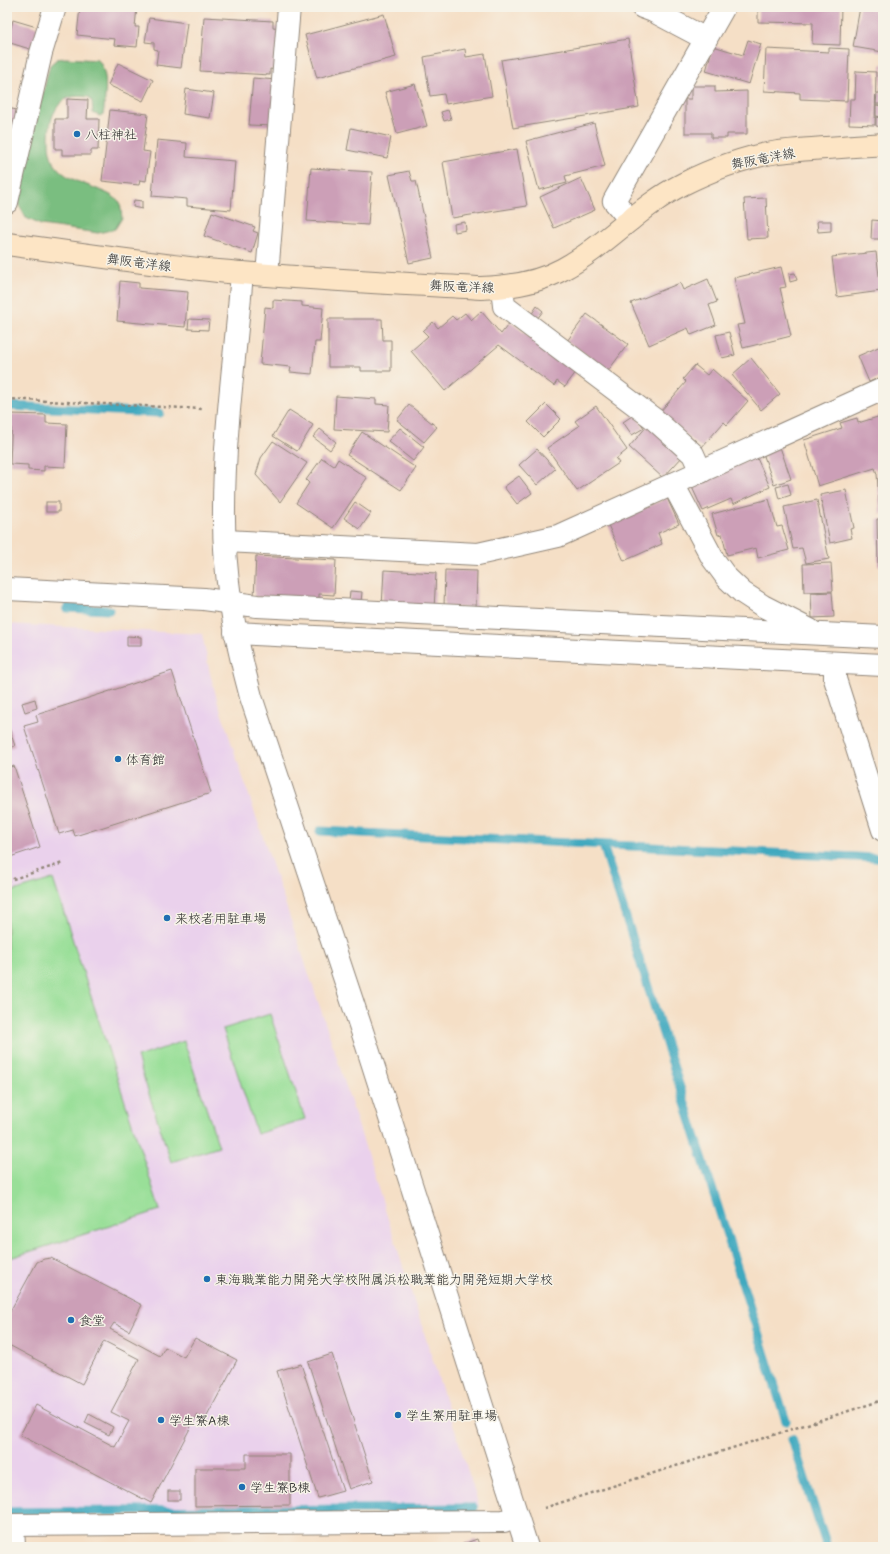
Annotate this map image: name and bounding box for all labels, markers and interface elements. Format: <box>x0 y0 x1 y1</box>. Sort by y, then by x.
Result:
place label: 八柱神社 <box>85 127 137 144</box>
marker: 八柱神社 <box>72 129 82 139</box>
street label: 舞阪竜洋線 <box>730 145 798 174</box>
street label: 舞阪竜洋線 <box>106 251 173 276</box>
street label: 舞阪竜洋線 <box>429 278 496 297</box>
place label: 体育館 <box>126 752 165 769</box>
marker: 体育館 <box>113 754 123 764</box>
place label: 来校者用駐車場 <box>175 911 266 928</box>
marker: 来校者用駐車場 <box>162 913 172 923</box>
place label: 東海職業能力開発大学校附属浜松職業能力開発短期大学校 <box>215 1272 553 1289</box>
marker: 東海職業能力開発大学校附属浜松職業能力開発短期大学校 <box>202 1274 212 1284</box>
place label: 食堂 <box>79 1313 105 1330</box>
marker: 食堂 <box>66 1315 76 1325</box>
place label: 学生寮用駐車場 <box>406 1408 497 1425</box>
marker: 学生寮用駐車場 <box>393 1410 403 1420</box>
place label: 学生寮A棟 <box>169 1413 230 1430</box>
marker: 学生寮A棟 <box>156 1415 166 1425</box>
place label: 学生寮B棟 <box>250 1480 310 1497</box>
marker: 学生寮B棟 <box>237 1482 247 1492</box>

